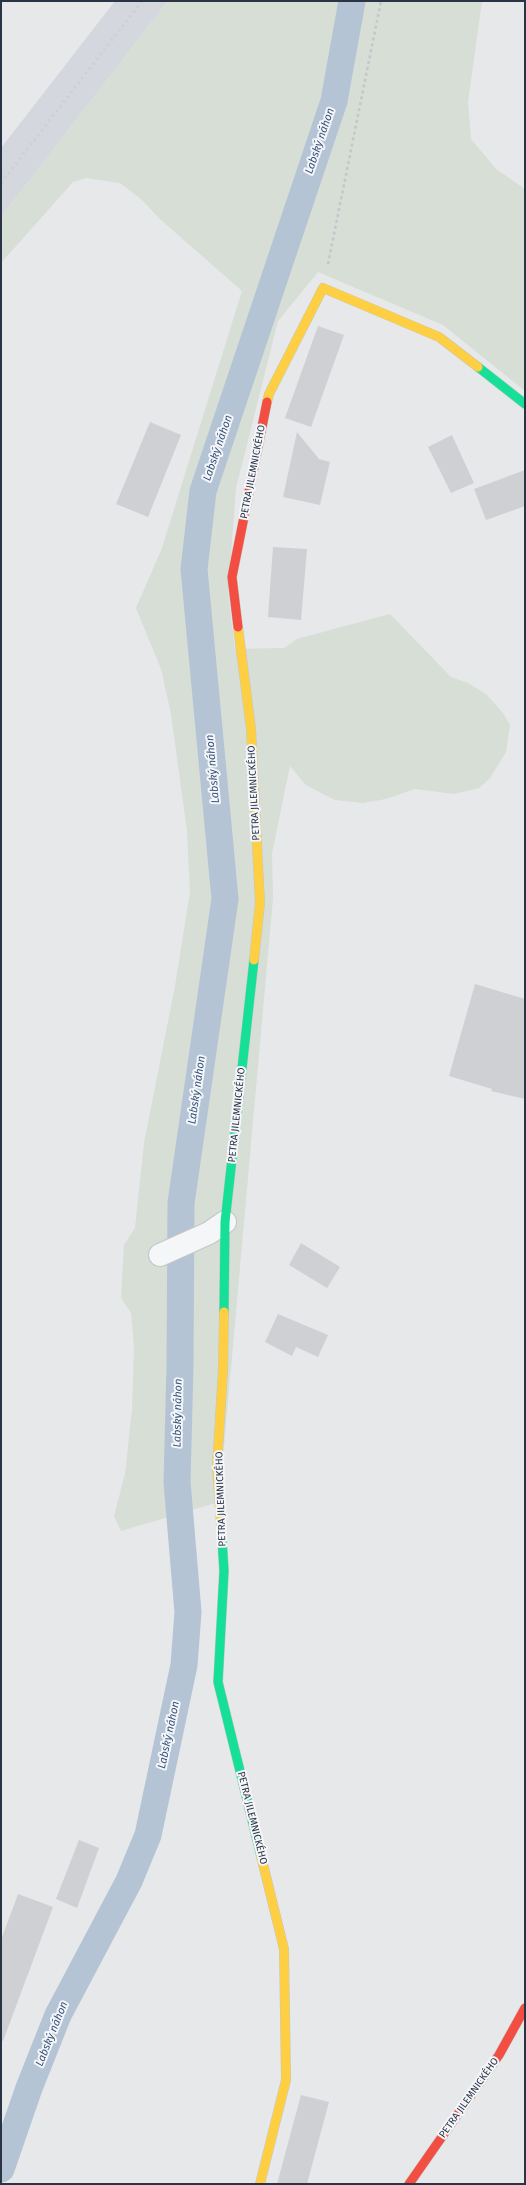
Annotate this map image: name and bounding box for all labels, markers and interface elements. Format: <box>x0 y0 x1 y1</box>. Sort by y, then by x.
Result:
water label: Labský náhon <box>303 106 337 176</box>
water label: Labský náhon <box>201 413 235 483</box>
street label: PETRA JILEMNICKÉHO <box>238 424 268 520</box>
water label: Labský náhon <box>203 734 223 804</box>
street label: PETRA JILEMNICKÉHO <box>246 745 262 841</box>
water label: Labský náhon <box>186 1055 208 1125</box>
street label: PETRA JILEMNICKÉHO <box>226 1067 248 1163</box>
water label: Labský náhon <box>171 1378 185 1448</box>
street label: PETRA JILEMNICKÉHO <box>213 1451 229 1547</box>
water label: Labský náhon <box>155 1700 183 1770</box>
street label: PETRA JILEMNICKÉHO <box>235 1770 269 1866</box>
water label: Labský náhon <box>33 2000 71 2068</box>
street label: PETRA JILEMNICKÉHO <box>437 2056 501 2140</box>

